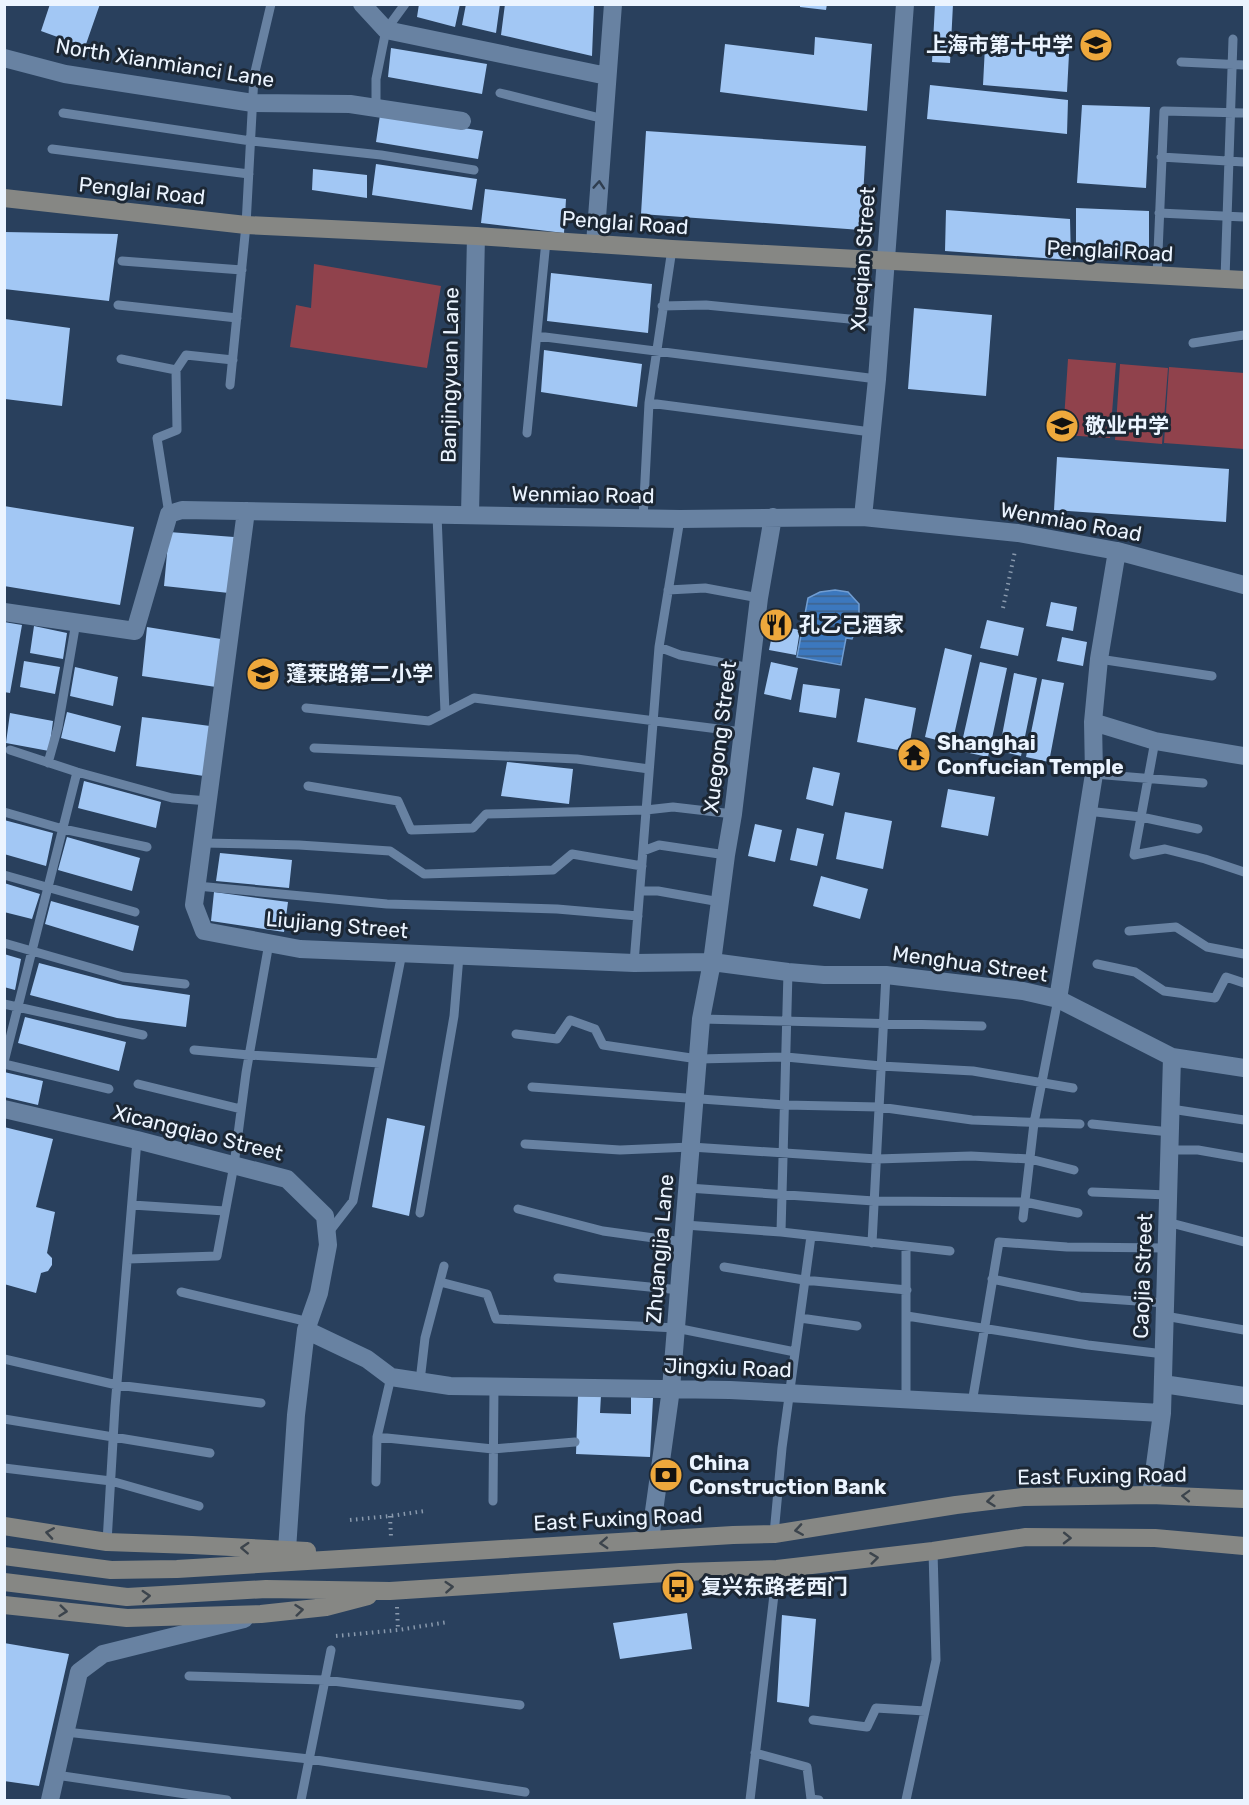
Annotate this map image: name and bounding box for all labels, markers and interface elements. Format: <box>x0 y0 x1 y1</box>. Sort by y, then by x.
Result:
school or university icon: 上海市第十中学 <box>1078 27 1114 63</box>
place label: 上海市第十中学 <box>926 32 1073 57</box>
street label: North Xianmianci Lane <box>54 33 276 92</box>
street label: Penglai Road <box>78 171 207 210</box>
one-way arrow <box>592 181 605 190</box>
street label: Xueqian Street <box>845 186 880 332</box>
street label: Penglai Road <box>561 206 689 239</box>
street label: Penglai Road <box>1046 235 1174 266</box>
street label: Banjingyuan Lane <box>435 287 464 463</box>
school or university icon: 敬业中学 <box>1044 408 1080 444</box>
place label: 敬业中学 <box>1085 413 1169 438</box>
street label: Wenmiao Road <box>511 481 655 508</box>
street label: Wenmiao Road <box>998 497 1144 546</box>
restaurant icon: 孔乙己酒家 <box>758 607 794 643</box>
place label: 孔乙己酒家 <box>799 612 904 637</box>
school or university icon: 蓬莱路第二小学 <box>245 656 281 692</box>
street label: Xuegong Street <box>698 659 741 814</box>
place label: 蓬莱路第二小学 <box>286 661 433 686</box>
place label: Shanghai Confucian Temple <box>937 730 1124 779</box>
temple icon: Shanghai Confucian Temple <box>896 737 932 773</box>
street label: Liujiang Street <box>265 906 409 943</box>
street label: Menghua Street <box>891 940 1049 987</box>
street label: Xicangqiao Street <box>111 1099 286 1166</box>
street label: Zhuangjia Lane <box>641 1173 678 1325</box>
street label: Caojia Street <box>1128 1213 1157 1339</box>
street label: Jingxiu Road <box>664 1353 792 1382</box>
place label: China Construction Bank <box>689 1450 887 1499</box>
bank icon: China Construction Bank <box>648 1457 684 1493</box>
street label: East Fuxing Road <box>1017 1462 1187 1489</box>
one-way arrow <box>1182 1490 1191 1503</box>
one-way arrow <box>987 1494 996 1507</box>
street label: East Fuxing Road <box>533 1502 703 1535</box>
one-way arrow <box>794 1524 803 1536</box>
one-way arrow <box>46 1528 55 1540</box>
one-way arrow <box>1063 1531 1072 1544</box>
one-way arrow <box>600 1536 609 1549</box>
one-way arrow <box>240 1541 249 1554</box>
one-way arrow <box>869 1552 878 1565</box>
bus stop icon: 复兴东路老西门 <box>660 1569 696 1605</box>
place label: 复兴东路老西门 <box>701 1574 848 1599</box>
one-way arrow <box>444 1581 453 1594</box>
one-way arrow <box>141 1589 150 1602</box>
one-way arrow <box>58 1604 67 1617</box>
one-way arrow <box>294 1604 304 1617</box>

